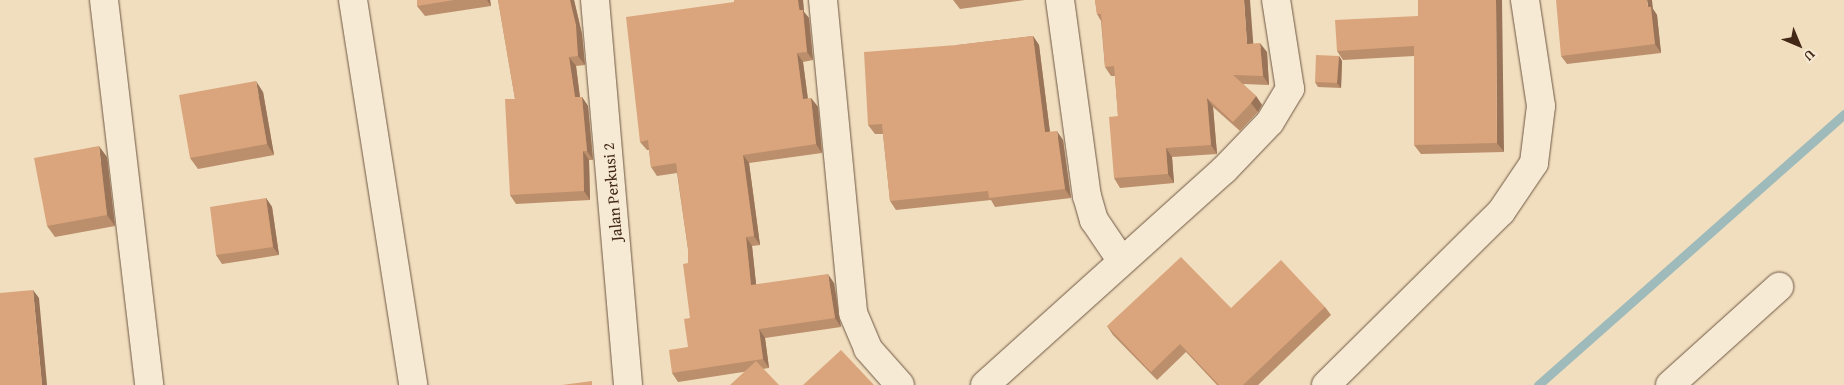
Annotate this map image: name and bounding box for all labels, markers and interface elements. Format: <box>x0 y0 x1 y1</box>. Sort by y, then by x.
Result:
north arrow <box>1774 20 1824 70</box>
text: U <box>1799 45 1820 66</box>
street label: Jalan Perkusi 2 <box>598 142 626 242</box>

